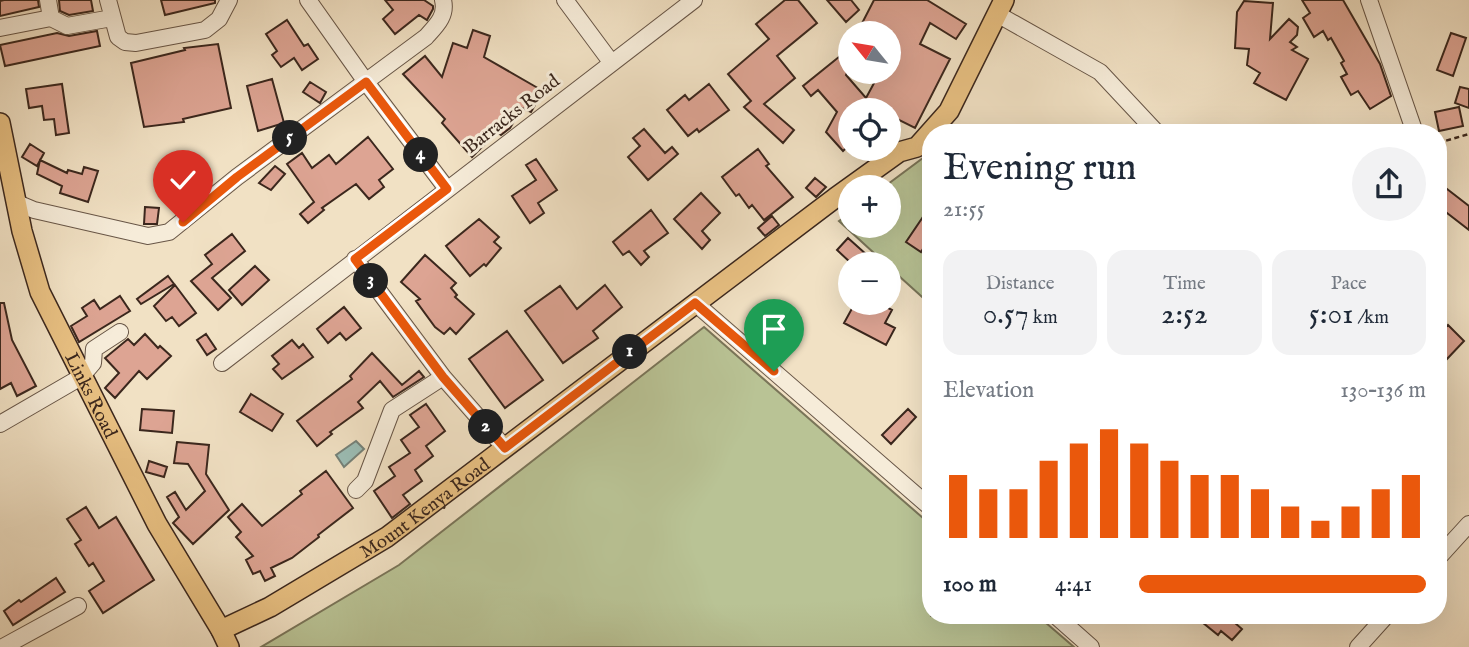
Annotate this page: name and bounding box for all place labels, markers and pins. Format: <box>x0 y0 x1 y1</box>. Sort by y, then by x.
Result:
pin: 5 <box>272 120 308 156</box>
pin: 4 <box>404 138 438 172</box>
pin <box>153 150 213 222</box>
pin: 3 <box>354 264 388 298</box>
pin <box>744 299 804 371</box>
pin: 1 <box>612 334 648 370</box>
pin: 2 <box>468 410 504 444</box>

